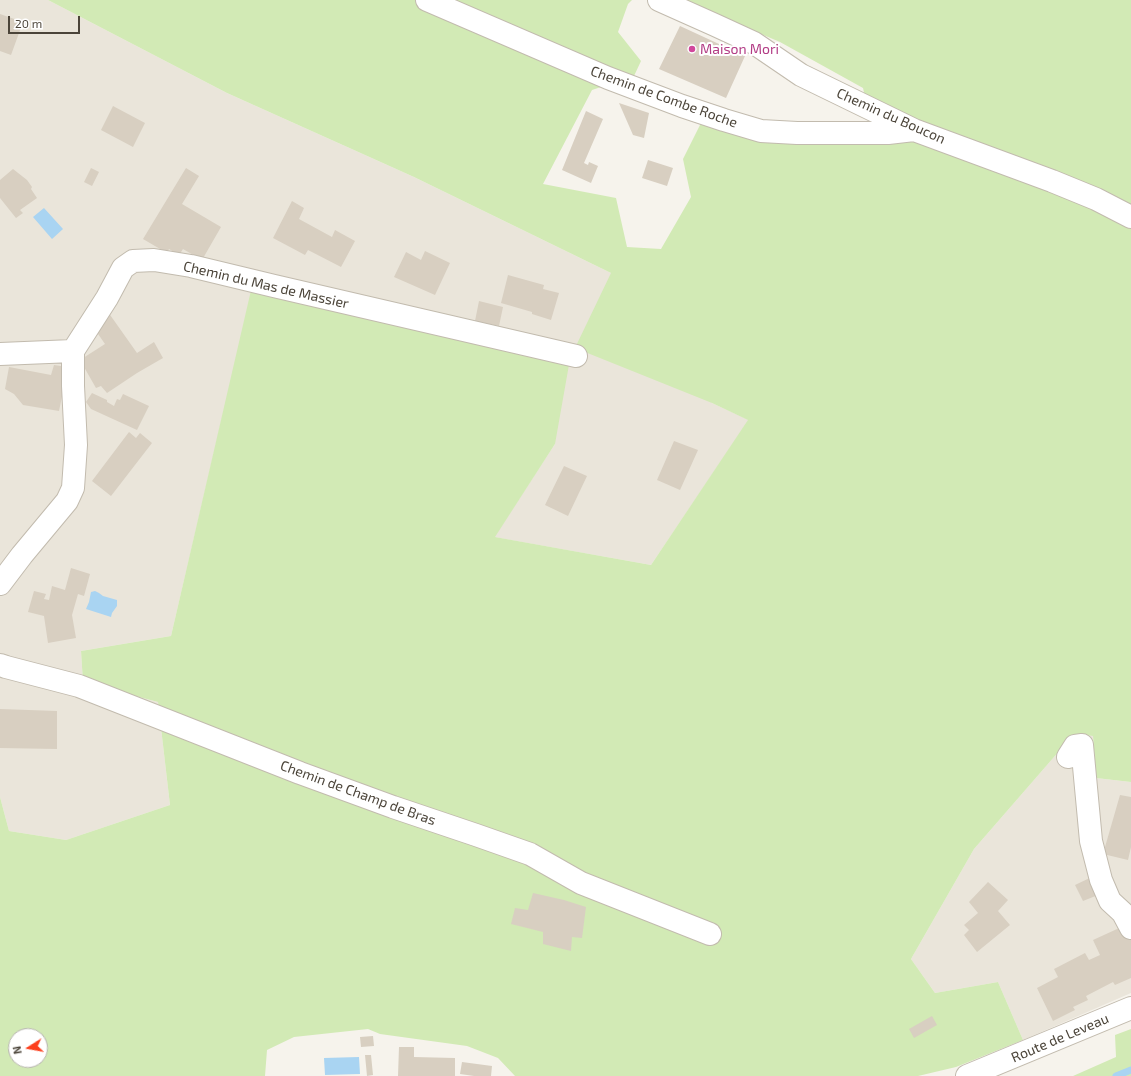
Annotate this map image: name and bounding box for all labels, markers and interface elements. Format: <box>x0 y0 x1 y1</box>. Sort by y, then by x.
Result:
scale bar <box>10 8 82 34</box>
text: 20 m <box>15 16 42 30</box>
place label: Maison Mori <box>700 41 779 57</box>
marker: Maison Mori <box>687 44 697 54</box>
street label: Chemin de Combe Roche <box>588 63 740 131</box>
street label: Chemin du Boucon <box>834 84 948 148</box>
street label: Chemin du Mas de Massier <box>182 258 350 312</box>
street label: Chemin de Champ de Bras <box>278 757 438 829</box>
street label: Route de Leveau <box>1009 1010 1111 1066</box>
north arrow <box>8 1028 48 1068</box>
text: N <box>10 1045 24 1055</box>

